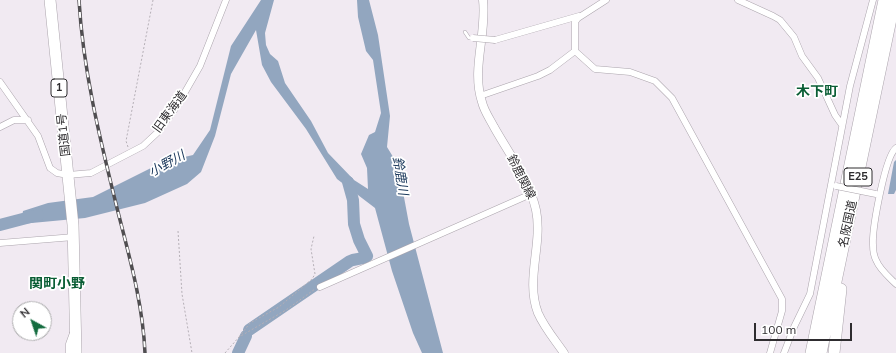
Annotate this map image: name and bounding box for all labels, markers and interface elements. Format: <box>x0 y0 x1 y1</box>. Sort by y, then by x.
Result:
road number: 1 <box>51 79 67 97</box>
district label: 木下町 <box>796 84 838 100</box>
street label: 旧東海道 <box>150 88 190 136</box>
street label: 国道1号 <box>55 113 73 157</box>
water label: 小野川 <box>146 148 188 180</box>
street label: 鈴鹿関線 <box>504 152 538 202</box>
water label: 鈴鹿川 <box>389 156 411 196</box>
road number: E25 <box>844 168 872 186</box>
street label: 名阪国道 <box>836 199 860 249</box>
district label: 関町小野 <box>29 276 85 292</box>
north arrow <box>12 301 52 341</box>
text: N <box>17 305 33 321</box>
scale bar <box>756 315 854 341</box>
text: 100 m <box>761 322 796 337</box>

